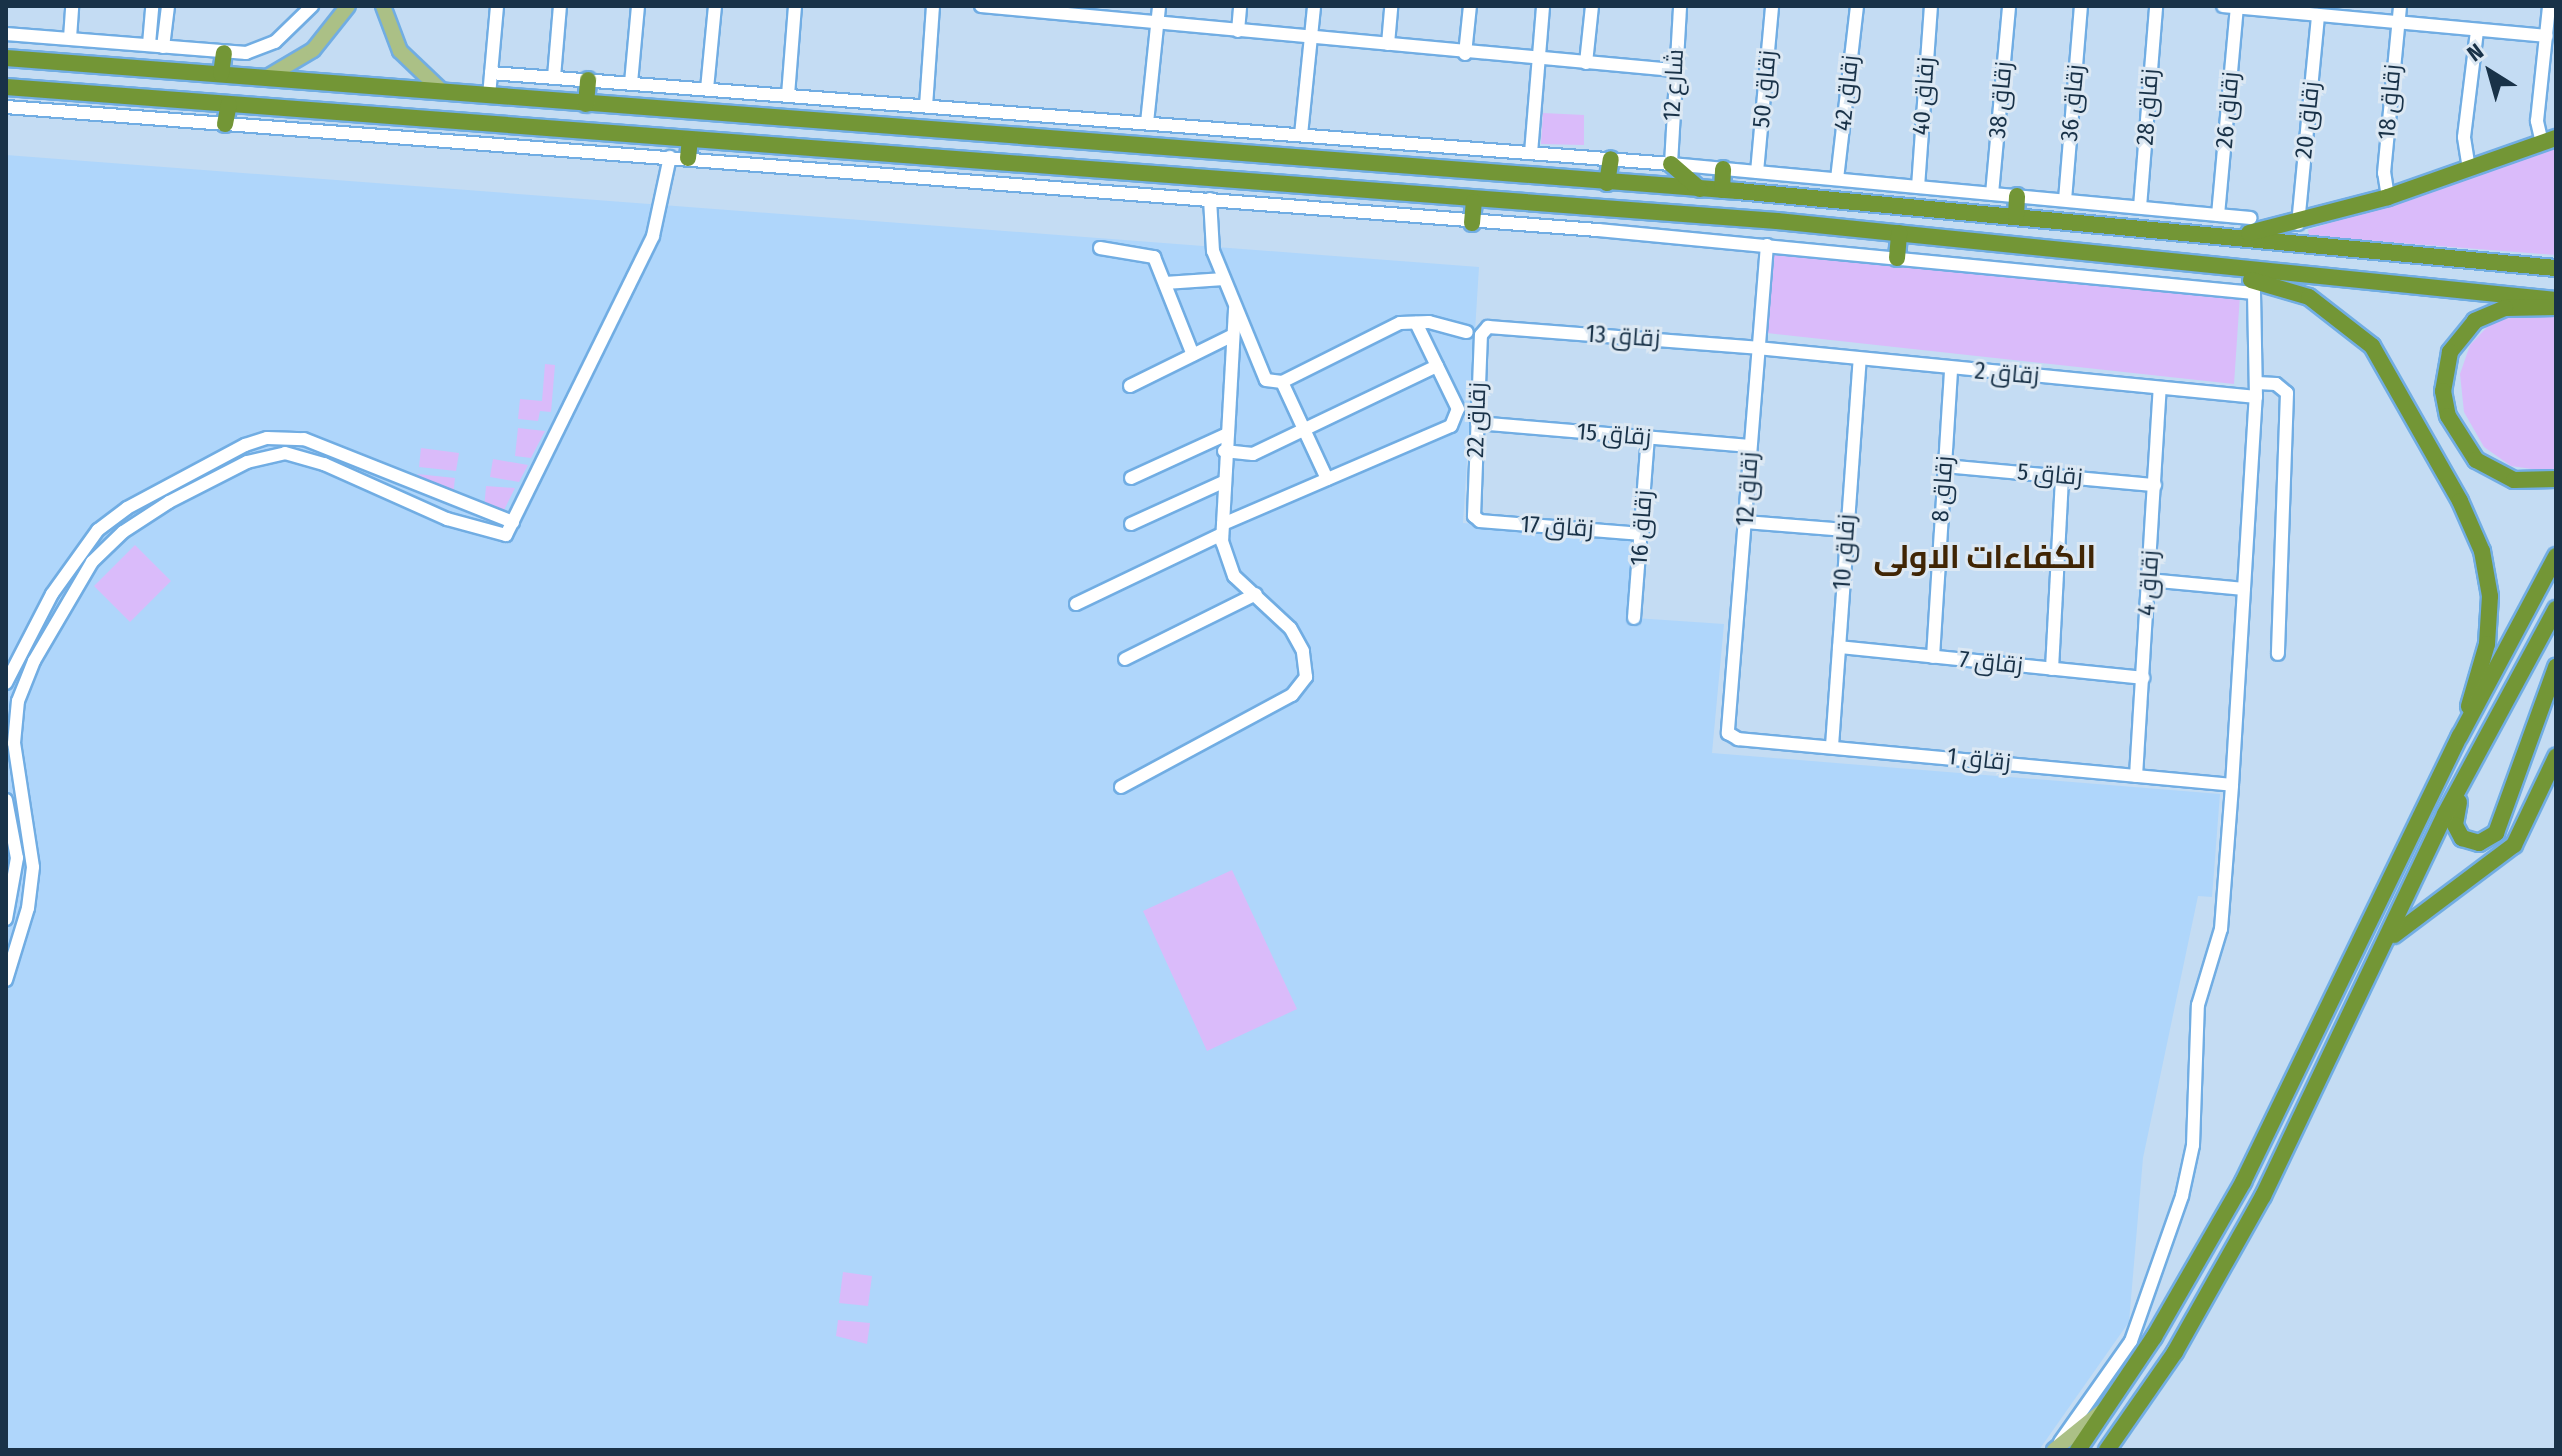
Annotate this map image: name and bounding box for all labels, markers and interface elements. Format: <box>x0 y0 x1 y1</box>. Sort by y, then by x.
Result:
north arrow <box>2450 32 2530 112</box>
text: N <box>2462 38 2489 67</box>
street label: شارع 12 <box>1658 48 1690 122</box>
street label: زقاق 50 <box>1747 49 1783 129</box>
street label: زقاق 42 <box>1829 54 1865 132</box>
street label: زقاق 40 <box>1907 56 1941 136</box>
street label: زقاق 38 <box>1983 60 2019 140</box>
street label: زقاق 36 <box>2055 63 2091 143</box>
street label: زقاق 18 <box>2372 63 2408 141</box>
street label: زقاق 28 <box>2131 68 2165 146</box>
street label: زقاق 26 <box>2210 70 2246 150</box>
street label: زقاق 20 <box>2290 80 2326 160</box>
street label: زقاق 13 <box>1585 320 1661 354</box>
street label: زقاق 2 <box>1973 357 2041 391</box>
street label: زقاق 22 <box>1461 382 1493 458</box>
street label: زقاق 15 <box>1576 417 1652 453</box>
street label: زقاق 12 <box>1731 451 1765 527</box>
street label: زقاق 8 <box>1926 455 1960 523</box>
street label: زقاق 5 <box>2016 458 2084 492</box>
street label: زقاق 16 <box>1625 489 1659 567</box>
street label: زقاق 17 <box>1519 510 1595 544</box>
street label: زقاق 10 <box>1828 513 1862 591</box>
district label: الكفاءات الاولى <box>1874 538 2096 576</box>
street label: زقاق 4 <box>2132 549 2166 617</box>
street label: زقاق 7 <box>1958 645 2024 681</box>
street label: زقاق 1 <box>1946 742 2012 778</box>

